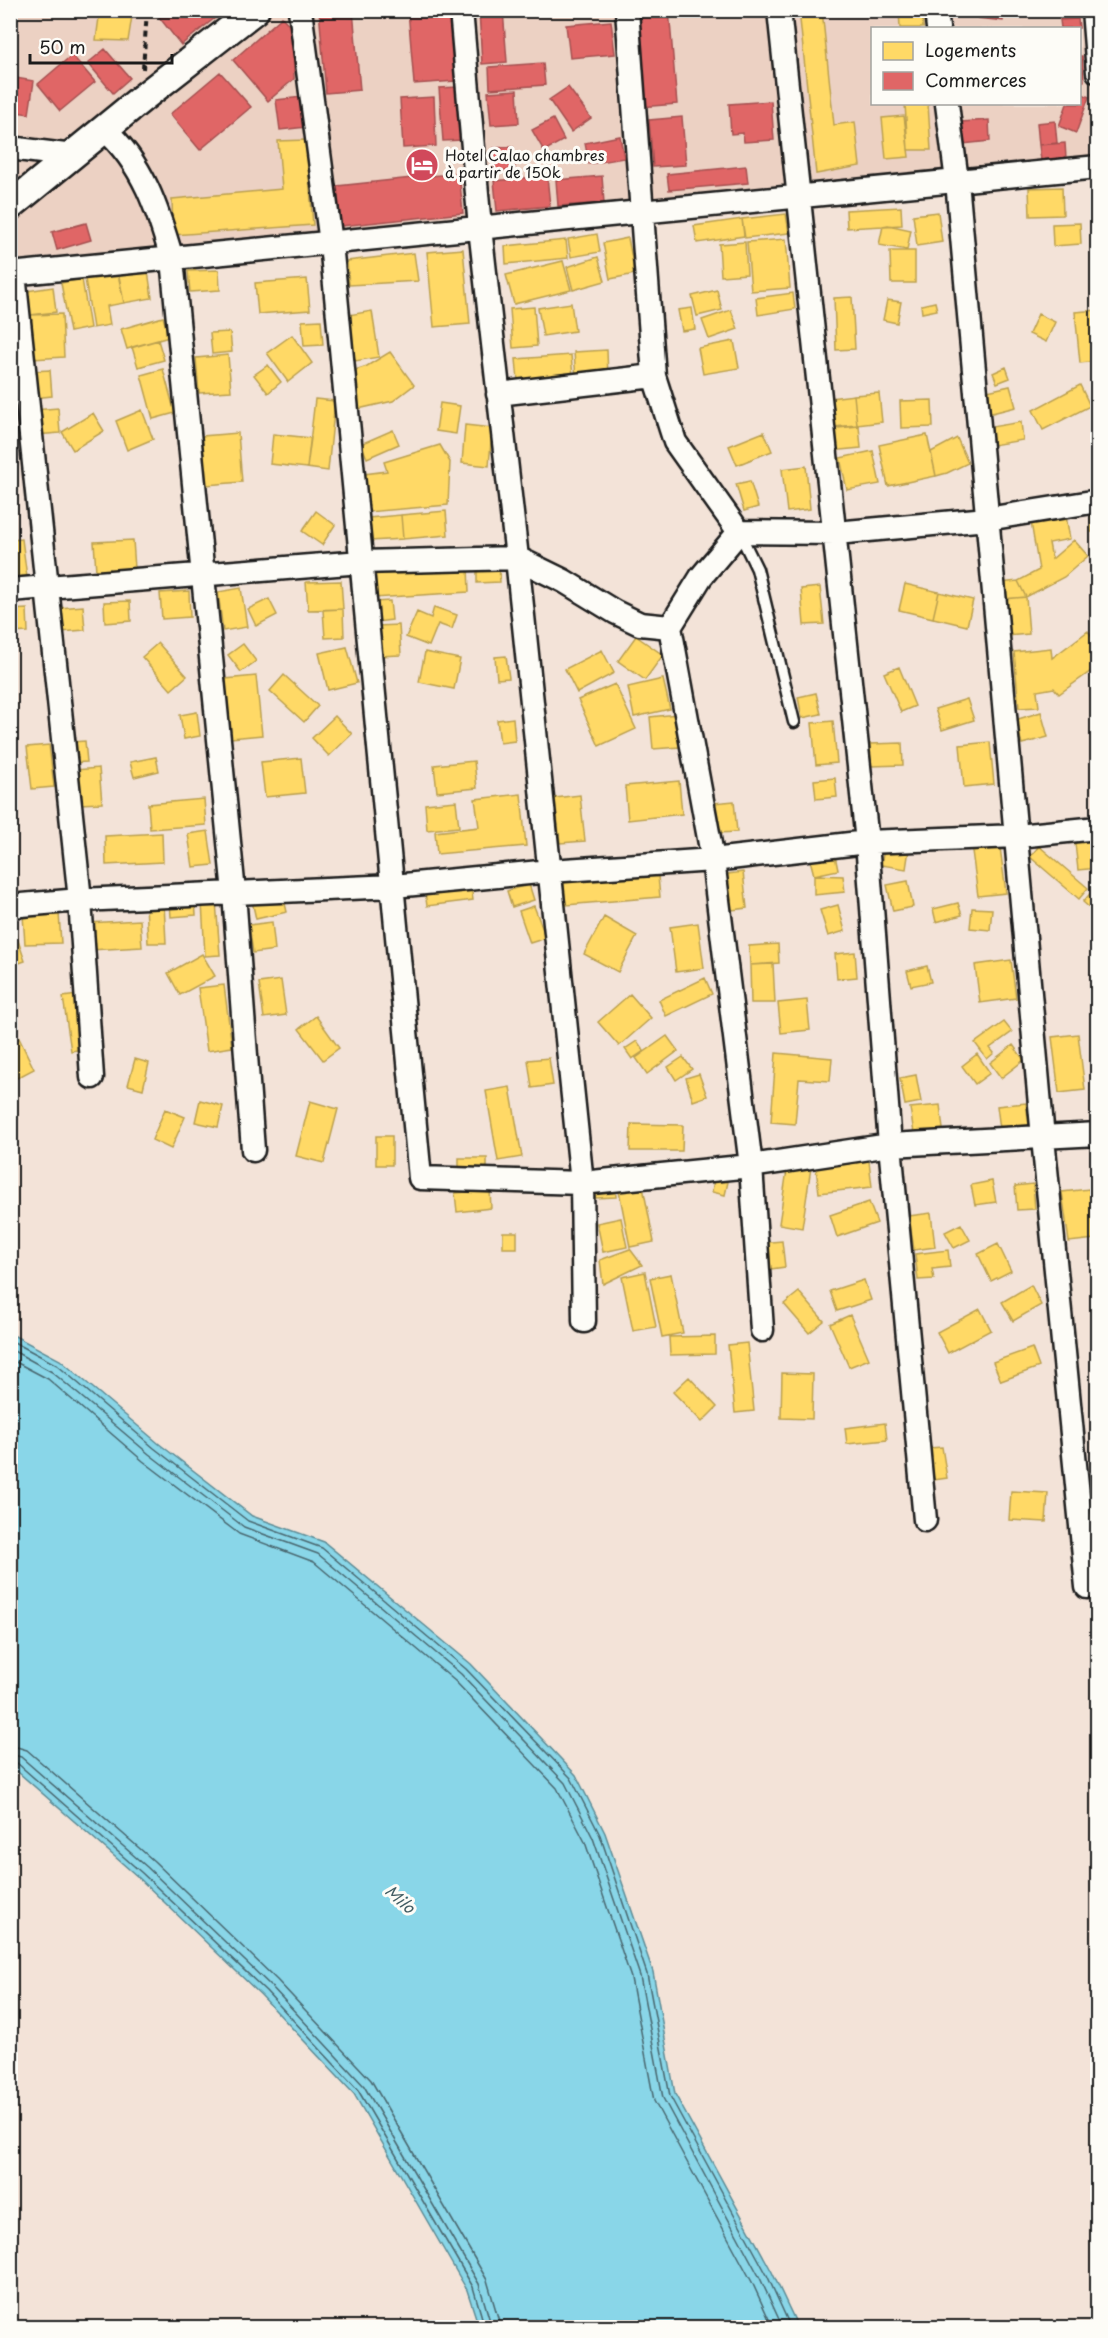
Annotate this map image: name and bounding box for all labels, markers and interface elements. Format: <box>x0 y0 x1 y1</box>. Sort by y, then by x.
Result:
scale bar <box>30 27 172 65</box>
legend <box>871 27 1081 105</box>
text: 50 m <box>39 33 86 60</box>
text: Logements <box>925 36 1016 63</box>
text: Commerces <box>925 66 1026 93</box>
place label: Hotel Calao chambres à partir de 150k <box>445 143 605 183</box>
hotel icon: Hotel Calao chambres à partir de 150k <box>404 147 440 183</box>
water label: Milo <box>380 1878 422 1919</box>

